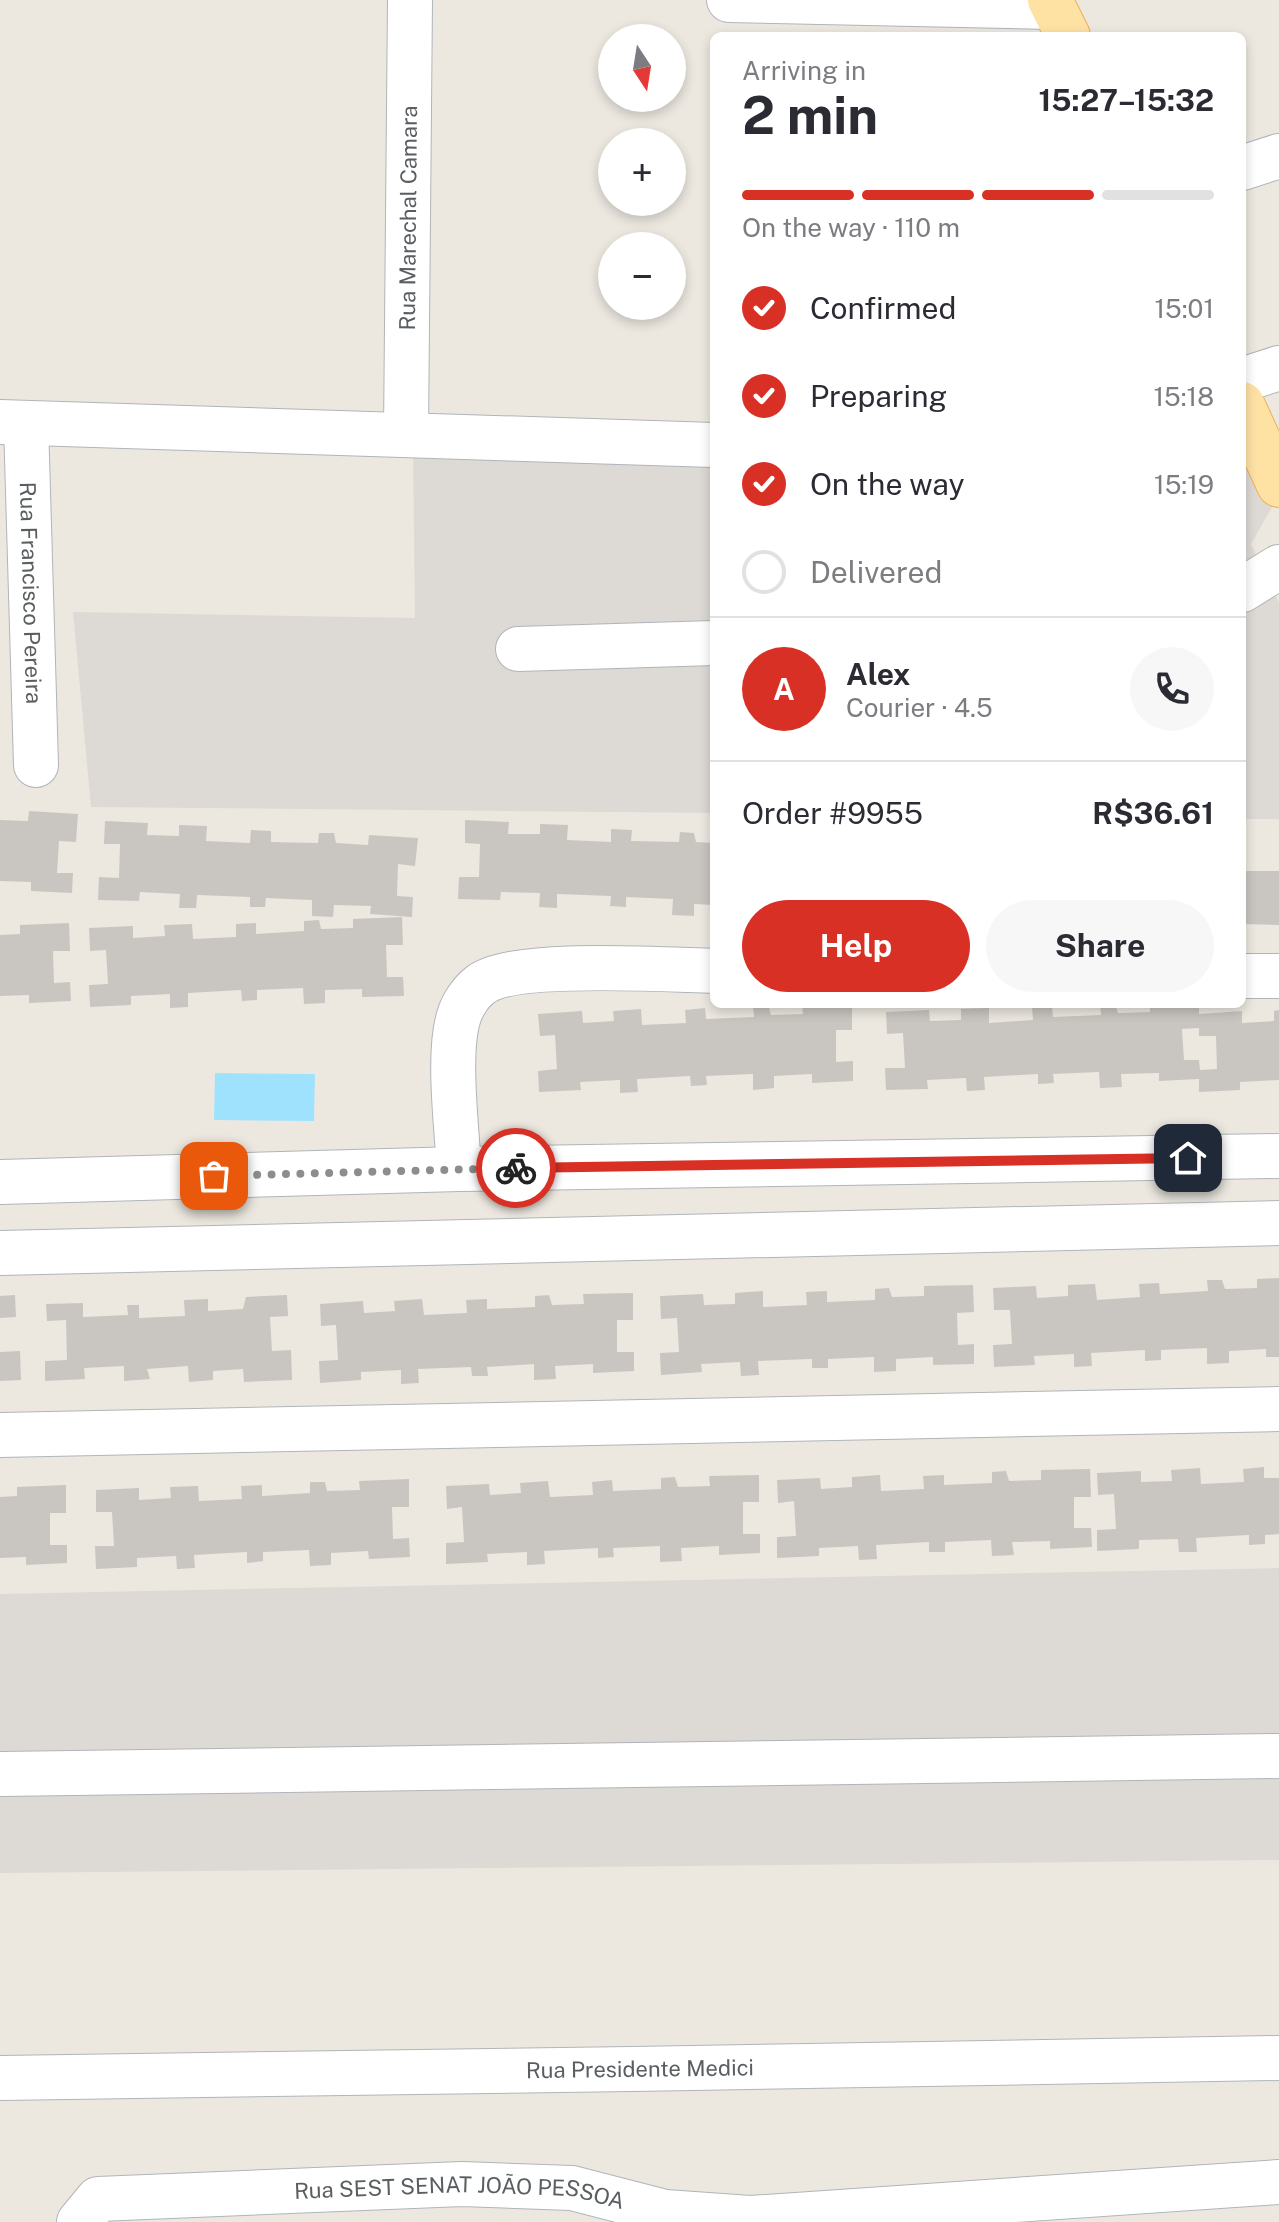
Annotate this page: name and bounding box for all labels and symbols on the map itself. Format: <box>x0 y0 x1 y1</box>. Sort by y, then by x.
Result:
north arrow <box>598 24 686 112</box>
street label: Rua Marechal Camara <box>394 105 422 331</box>
street label: Rua Francisco Pereira <box>15 481 47 704</box>
pin <box>1154 1124 1222 1192</box>
courier <box>476 1128 556 1208</box>
pin <box>180 1142 248 1210</box>
street label: Rua Presidente Medici <box>526 2054 754 2083</box>
street label: Rua SEST SENAT JOÃO PESSOA <box>294 2171 627 2214</box>

